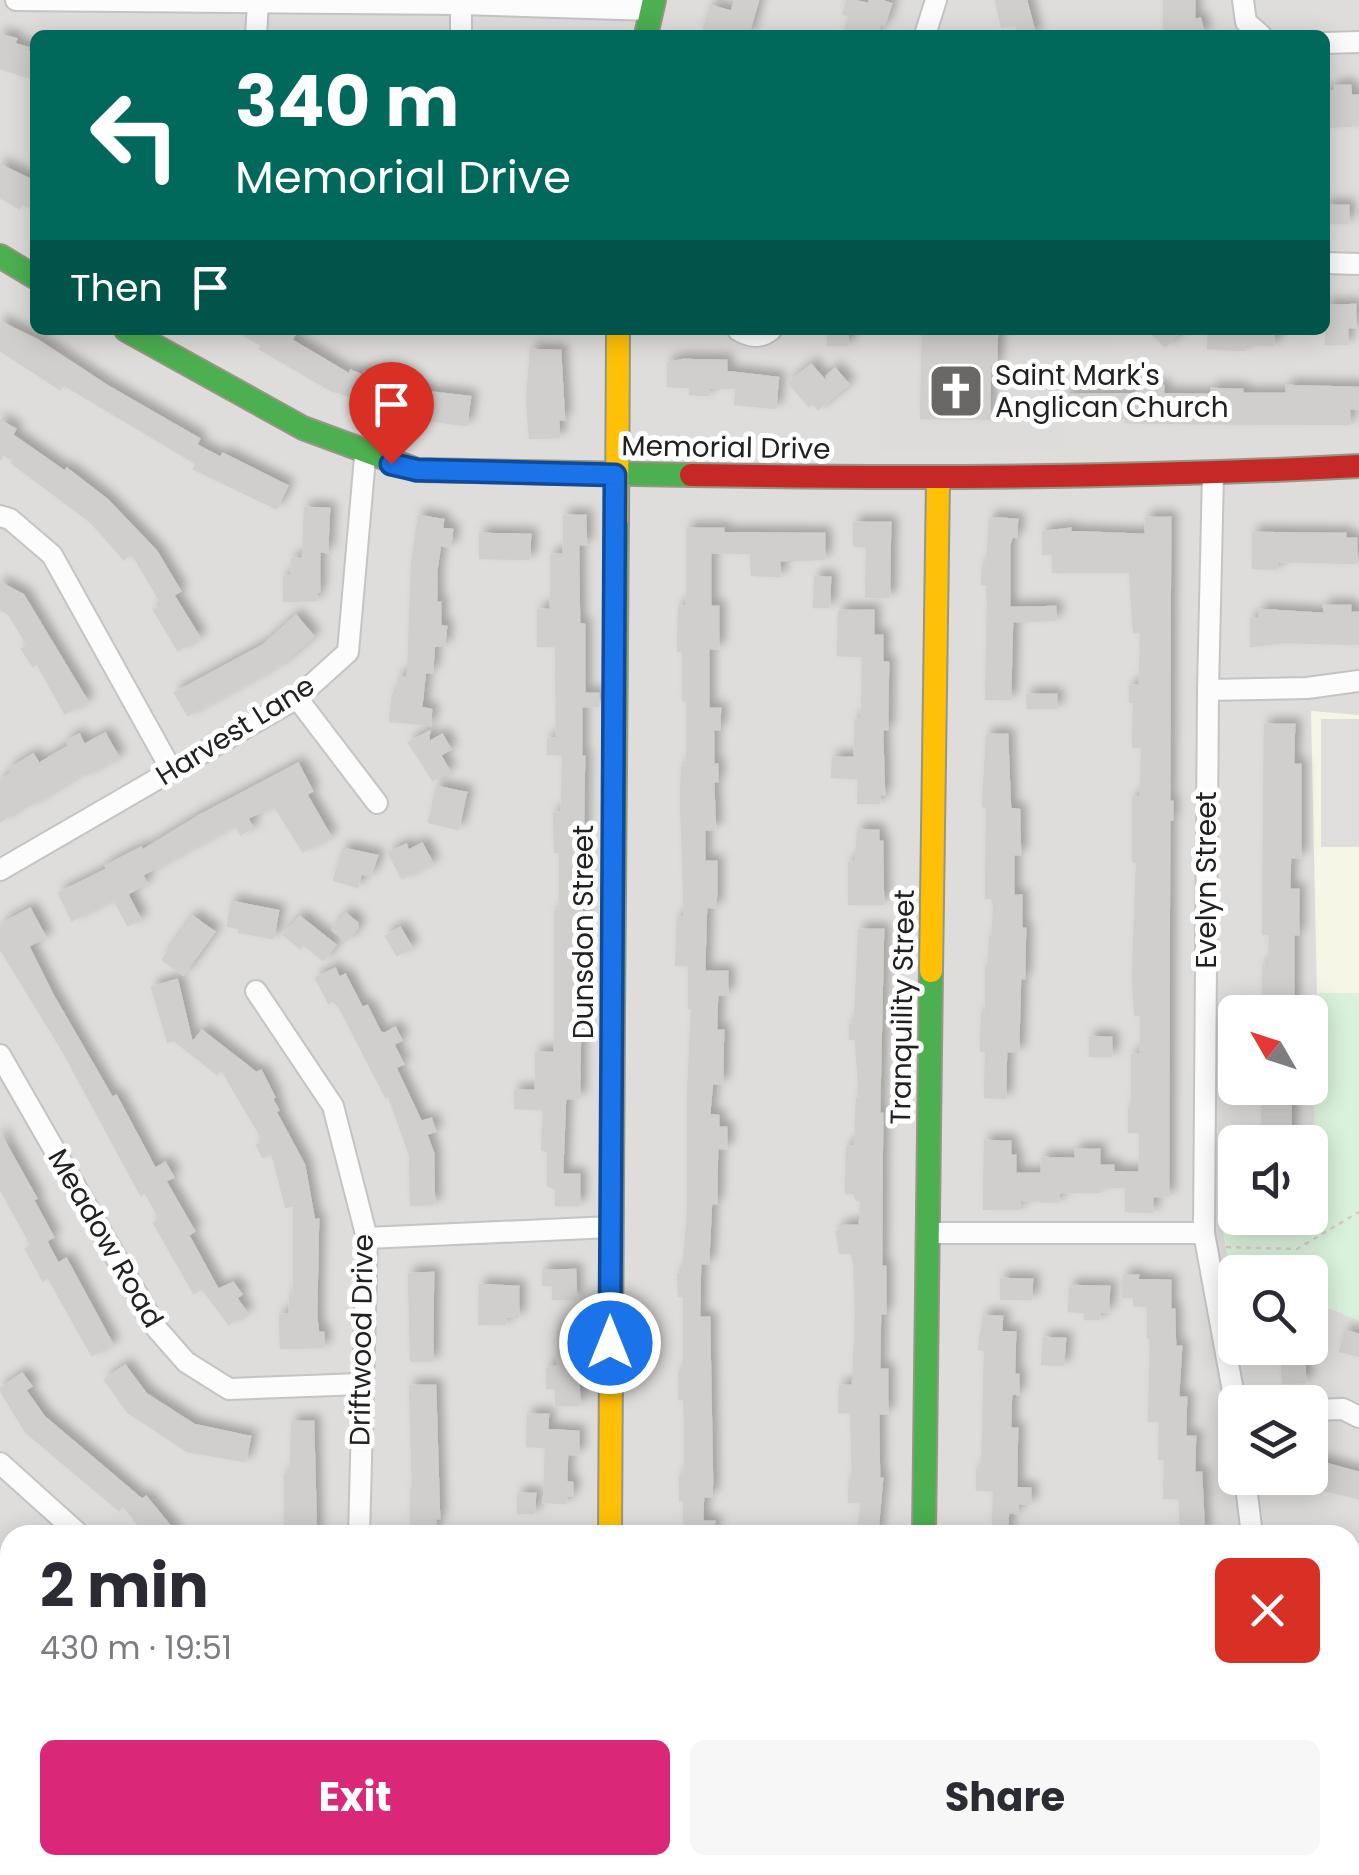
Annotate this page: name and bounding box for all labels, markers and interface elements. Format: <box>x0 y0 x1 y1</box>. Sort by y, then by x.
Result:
text: 340 m <box>235 52 459 151</box>
icon: left <box>70 70 200 200</box>
text: Memorial Drive <box>235 146 571 209</box>
icon: arrive <box>183 260 238 315</box>
text: Then <box>70 261 163 314</box>
place label: Saint Mark's Anglican Church <box>995 356 1229 427</box>
church icon: Saint Mark's Anglican Church <box>926 361 986 421</box>
pin <box>349 362 434 465</box>
icon: arrive <box>364 377 419 432</box>
street label: Memorial Drive <box>621 426 831 469</box>
street label: Harvest Lane <box>148 666 322 795</box>
street label: Evelyn Street <box>1187 791 1226 969</box>
street label: Dunsdon Street <box>564 825 603 1039</box>
street label: Tranquility Street <box>881 889 924 1125</box>
north arrow <box>1218 995 1328 1105</box>
map controls <box>1218 995 1328 1495</box>
button: sound <box>1218 1125 1328 1235</box>
street label: Meadow Road <box>39 1142 173 1335</box>
street label: Driftwood Drive <box>340 1234 383 1446</box>
button: search <box>1218 1255 1328 1365</box>
position arrow <box>558 1291 662 1395</box>
button: layers <box>1218 1385 1328 1495</box>
text: 2 min <box>40 1544 209 1628</box>
button: close <box>1215 1558 1320 1663</box>
text: 430 m · 19:51 <box>40 1625 232 1670</box>
button: Exit <box>40 1740 670 1855</box>
button: Share <box>690 1740 1320 1855</box>

